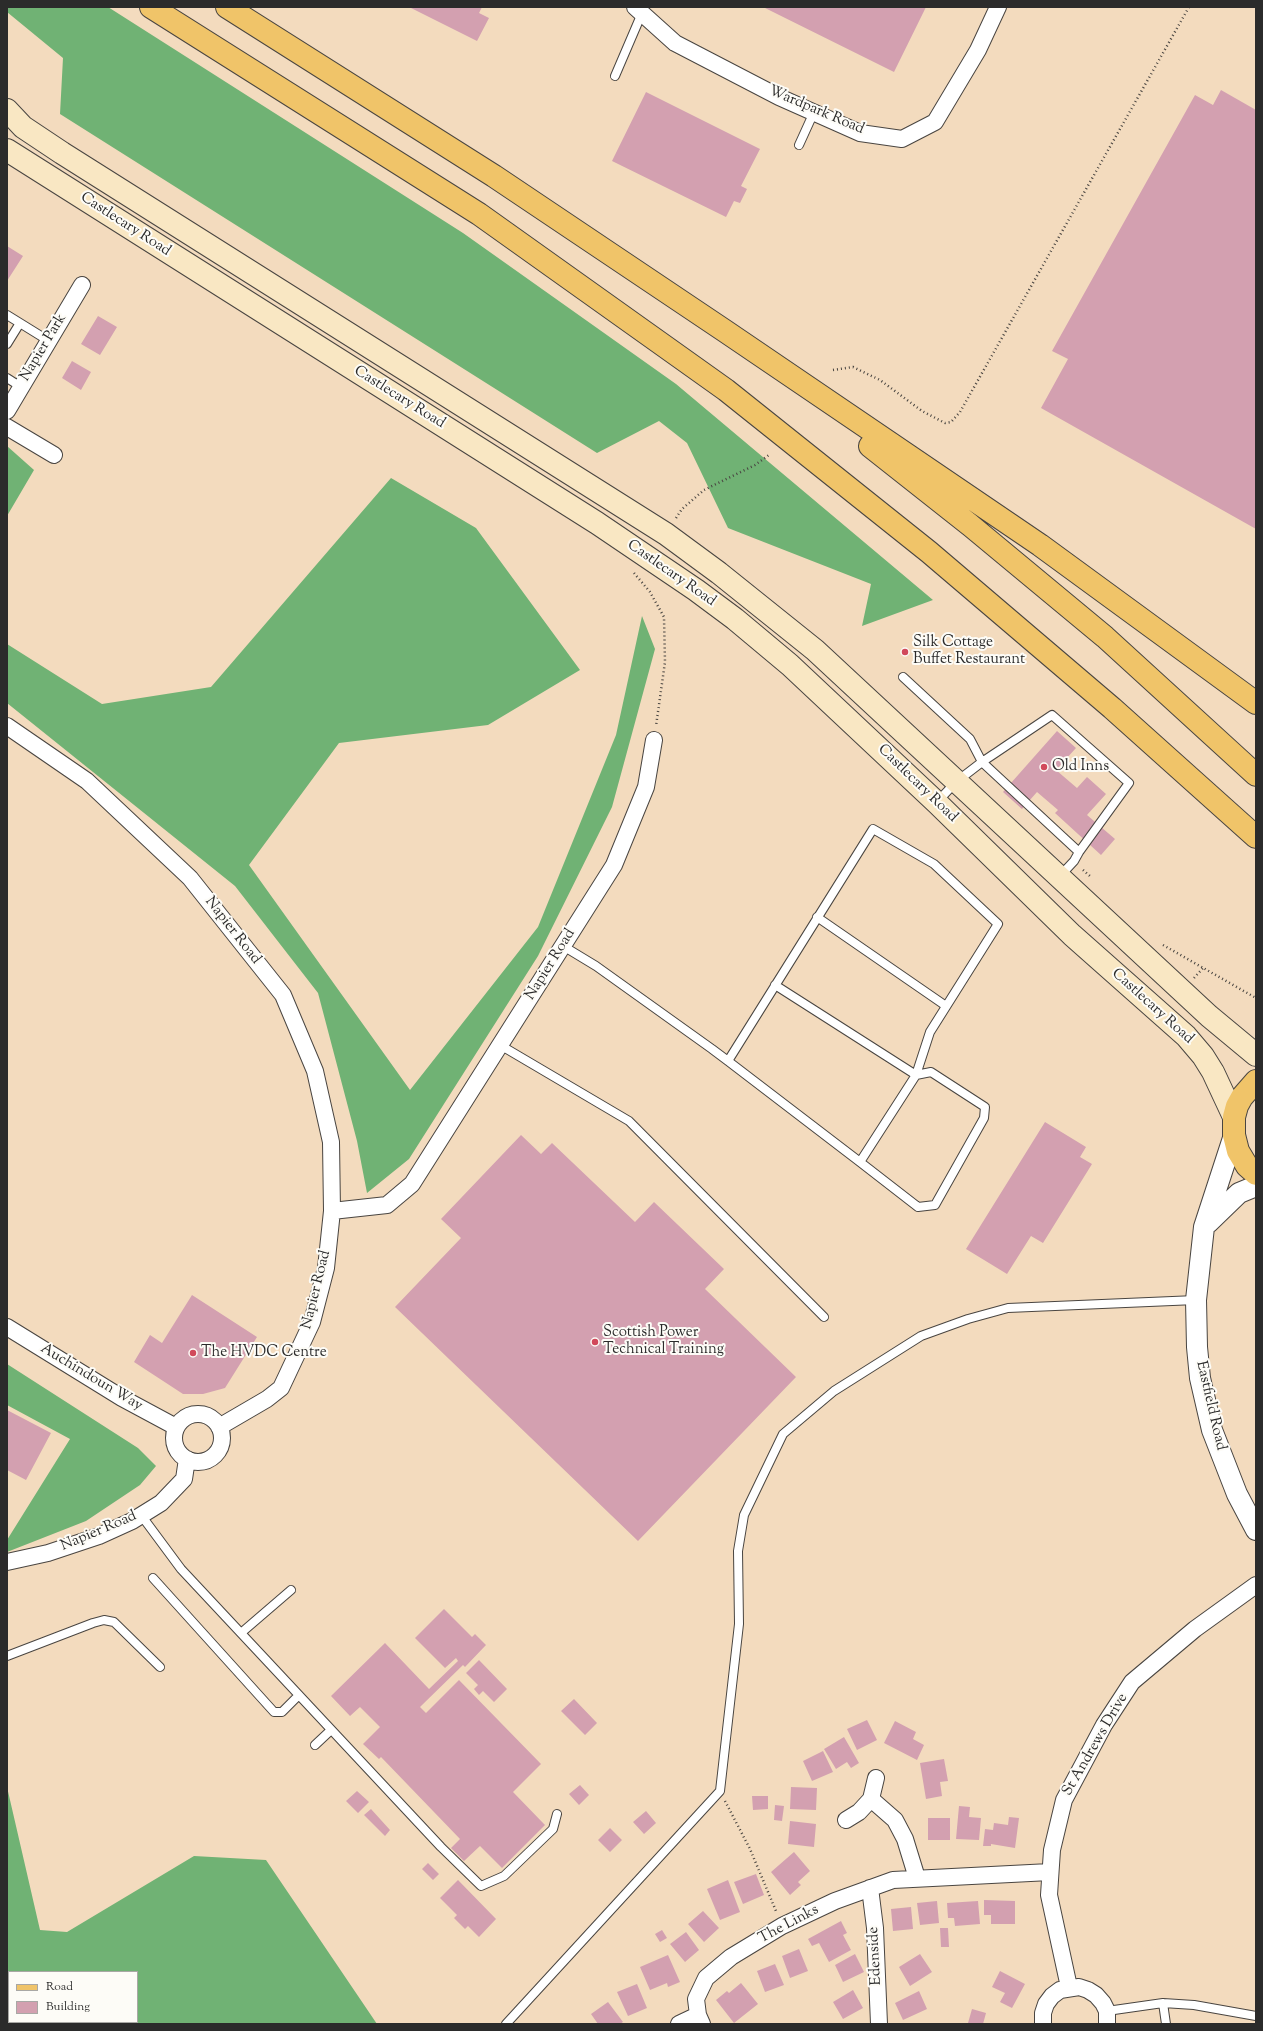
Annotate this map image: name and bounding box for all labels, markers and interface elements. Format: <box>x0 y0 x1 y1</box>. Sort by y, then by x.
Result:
street label: Wardpark Road <box>765 83 867 139</box>
street label: Castlecary Road <box>76 189 174 261</box>
street label: Napier Park <box>17 311 71 385</box>
street label: Castlecary Road <box>350 363 448 433</box>
street label: Castlecary Road <box>623 537 719 611</box>
place label: Silk Cottage Buffet Restaurant <box>913 634 1025 669</box>
marker: Silk Cottage Buffet Restaurant <box>900 647 910 657</box>
street label: Castlecary Road <box>873 741 961 827</box>
place label: Old Inns <box>1052 758 1109 776</box>
marker: Old Inns <box>1039 762 1049 772</box>
street label: Napier Road <box>200 894 264 968</box>
street label: Napier Road <box>522 926 580 1004</box>
street label: Castlecary Road <box>1107 965 1197 1049</box>
street label: Napier Road <box>299 1249 335 1331</box>
place label: Scottish Power Technical Training <box>603 1324 724 1359</box>
marker: Scottish Power Technical Training <box>590 1337 600 1347</box>
street label: Auchindoun Way <box>37 1340 145 1416</box>
place label: The HVDC Centre <box>201 1344 327 1362</box>
marker: The HVDC Centre <box>188 1348 198 1358</box>
street label: Eastfield Road <box>1191 1359 1229 1453</box>
street label: Napier Road <box>58 1508 140 1556</box>
street label: St Andrews Drive <box>1059 1691 1133 1799</box>
street label: The Links <box>756 1902 822 1948</box>
street label: Edenside <box>865 1926 887 1986</box>
legend <box>8 1971 138 2023</box>
text: Road <box>46 1978 73 1996</box>
text: Building <box>46 1998 90 2016</box>

